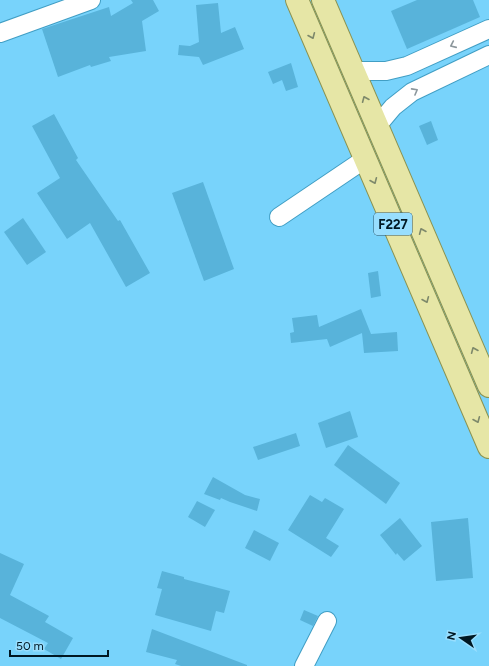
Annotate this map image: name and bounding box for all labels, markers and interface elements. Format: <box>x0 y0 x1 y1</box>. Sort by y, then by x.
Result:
one-way arrow <box>307 31 315 39</box>
one-way arrow <box>450 40 458 48</box>
one-way arrow <box>411 88 419 95</box>
one-way arrow <box>362 95 370 103</box>
one-way arrow <box>370 177 378 184</box>
road number: F227 <box>374 213 412 235</box>
one-way arrow <box>419 228 427 235</box>
one-way arrow <box>421 296 429 304</box>
one-way arrow <box>470 347 478 354</box>
one-way arrow <box>473 416 481 423</box>
north arrow <box>441 618 481 658</box>
text: N <box>444 630 459 641</box>
scale bar <box>10 632 108 658</box>
text: 50 m <box>16 639 44 653</box>

